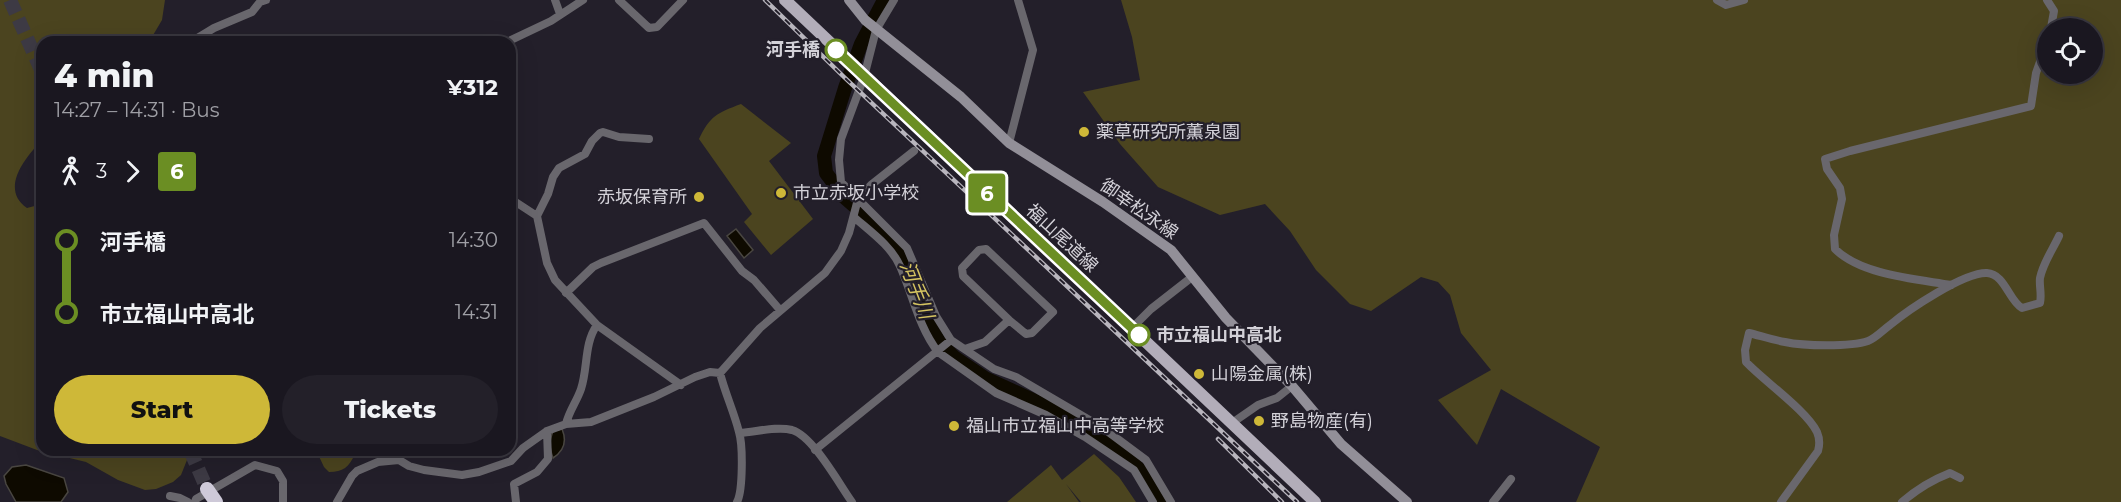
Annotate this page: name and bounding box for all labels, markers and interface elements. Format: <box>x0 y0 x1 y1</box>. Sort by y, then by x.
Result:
map controls <box>2037 18 2103 84</box>
button: locate <box>2037 18 2103 84</box>
place label: 河手橋 <box>766 39 820 61</box>
marker: 河手橋 <box>825 39 847 61</box>
text: 4 min <box>54 55 155 95</box>
text: ¥312 <box>447 74 498 101</box>
text: 14:27 – 14:31 · Bus <box>54 98 219 122</box>
place label: 薬草研究所薫泉園 <box>1096 121 1240 143</box>
marker: 薬草研究所薫泉園 <box>1077 125 1091 139</box>
icon: walk <box>54 155 87 188</box>
icon: forward <box>116 155 149 188</box>
text: 3 <box>96 159 107 183</box>
text: 6 <box>170 159 184 184</box>
line badge: 6 <box>968 174 1006 212</box>
street label: 御幸松永線 <box>1096 174 1182 244</box>
text: 6 <box>980 181 994 206</box>
place label: 市立赤坂小学校 <box>793 182 919 204</box>
place label: 赤坂保育所 <box>597 186 687 208</box>
marker: 市立赤坂小学校 <box>774 186 788 200</box>
marker: 赤坂保育所 <box>692 190 706 204</box>
street label: 福山尾道線 <box>1022 199 1102 277</box>
text: 14:30 <box>449 228 498 252</box>
text: 河手橋 <box>100 229 166 256</box>
water label: 河手川 <box>895 258 940 324</box>
text: 14:31 <box>455 300 498 324</box>
text: 市立福山中高北 <box>100 301 254 328</box>
marker: 市立福山中高北 <box>1128 324 1150 346</box>
place label: 市立福山中高北 <box>1156 324 1282 346</box>
place label: 山陽金属(株) <box>1211 363 1313 385</box>
marker: 山陽金属(株) <box>1192 367 1206 381</box>
button: Start <box>54 375 270 444</box>
button: Tickets <box>282 375 498 444</box>
place label: 野島物産(有) <box>1271 410 1373 432</box>
marker: 野島物産(有) <box>1252 414 1266 428</box>
place label: 福山市立福山中高等学校 <box>966 415 1164 437</box>
marker: 福山市立福山中高等学校 <box>947 419 961 433</box>

